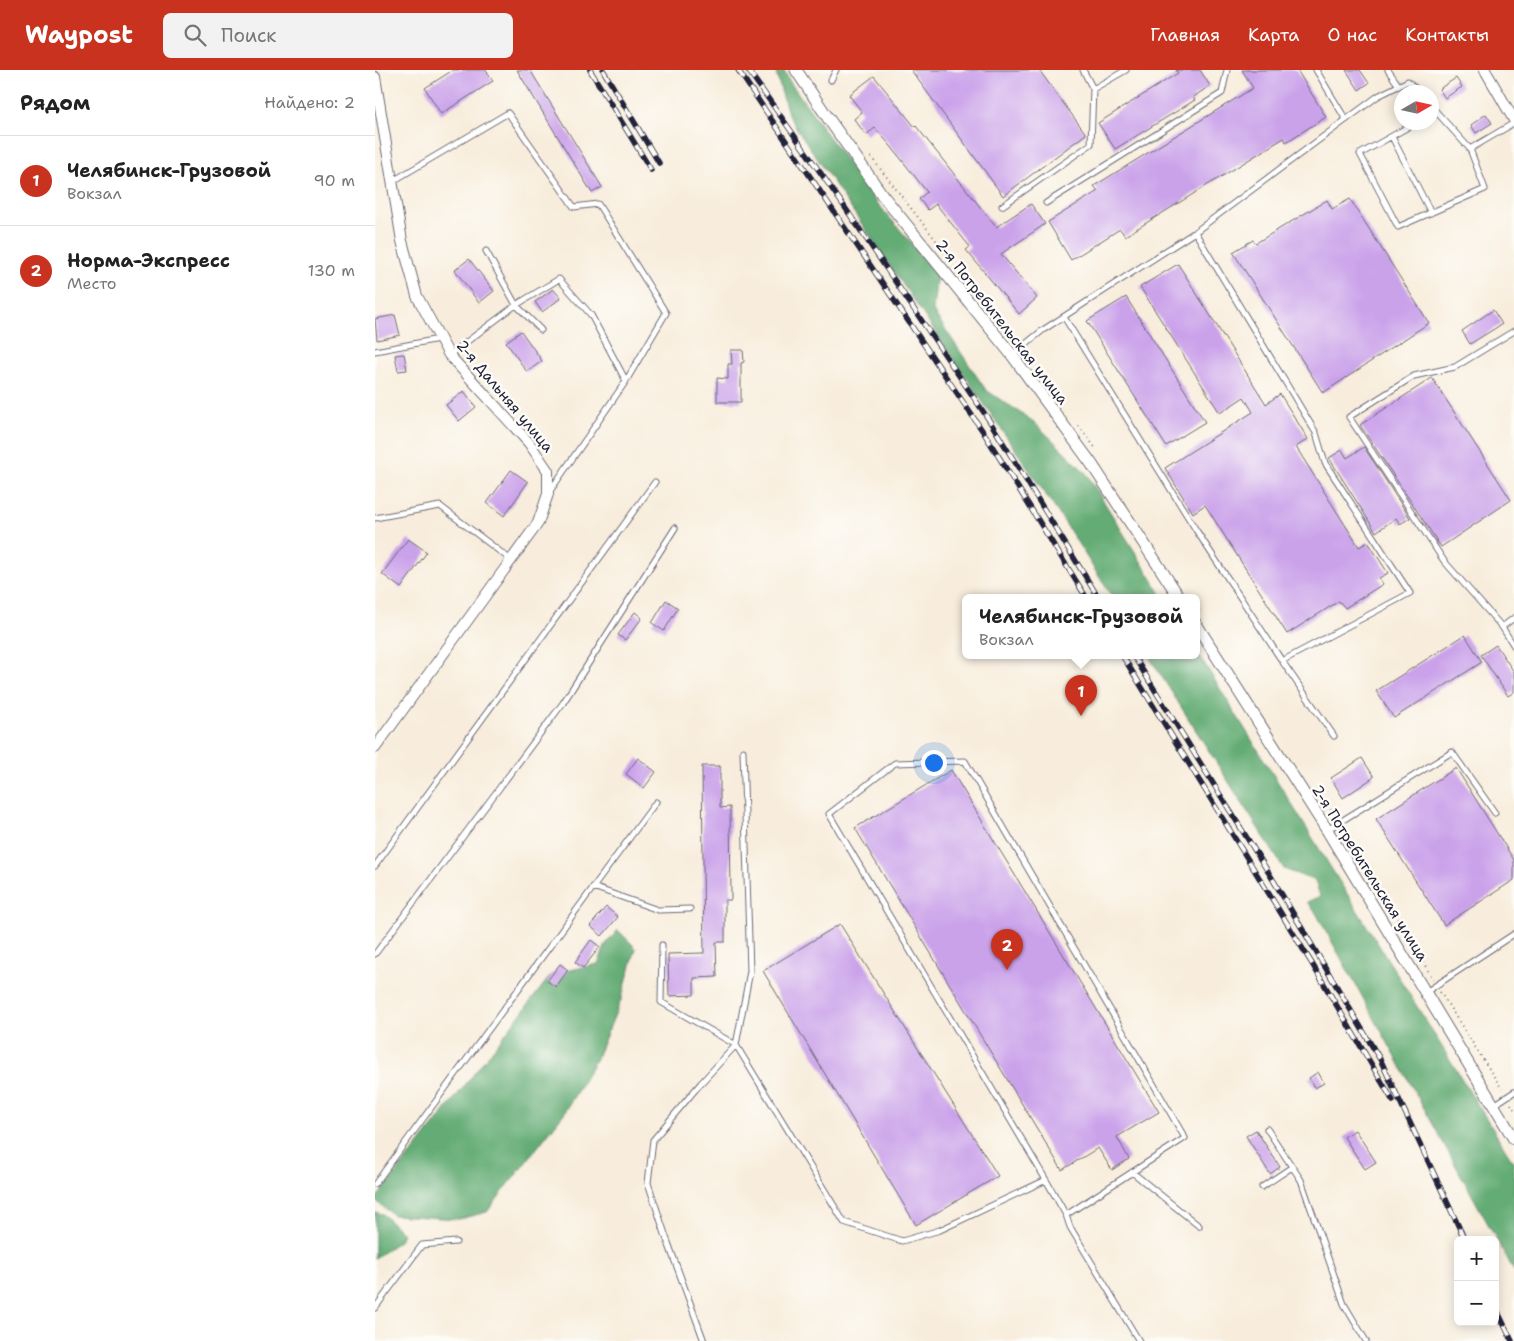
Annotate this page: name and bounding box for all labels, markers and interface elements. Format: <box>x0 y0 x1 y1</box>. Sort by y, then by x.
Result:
search box <box>163 13 513 58</box>
text: Waypost <box>25 19 133 51</box>
icon: search <box>181 21 209 49</box>
text: Поиск <box>221 23 276 48</box>
text: Главная <box>1150 23 1220 47</box>
text: Карта <box>1248 23 1300 47</box>
text: О нас <box>1328 23 1377 47</box>
text: Контакты <box>1405 23 1489 47</box>
north arrow <box>1394 85 1439 130</box>
text: Рядом <box>20 89 90 117</box>
text: Найдено: 2 <box>264 92 355 113</box>
text: Челябинск-Грузовой <box>67 158 271 183</box>
text: 1 <box>32 170 40 191</box>
text: 90 m <box>314 170 355 191</box>
text: Вокзал <box>67 183 122 204</box>
street label: 2-я Потребительская улица <box>931 235 1073 409</box>
text: Норма-Экспресс <box>67 248 230 273</box>
text: 2 <box>30 260 42 281</box>
text: 130 m <box>308 260 355 281</box>
text: Место <box>67 273 117 294</box>
street label: 2-я Дальняя улица <box>452 335 558 457</box>
popup <box>962 594 1200 659</box>
text: Челябинск-Грузовой <box>979 604 1183 629</box>
text: Вокзал <box>979 629 1034 650</box>
pin: 1 <box>1065 675 1097 716</box>
your location <box>921 750 947 776</box>
street label: 2-я Потребительская улица <box>1307 781 1433 966</box>
pin: 2 <box>991 929 1023 970</box>
map controls <box>1454 1236 1499 1326</box>
button: + <box>1454 1236 1499 1281</box>
button: − <box>1454 1281 1499 1326</box>

